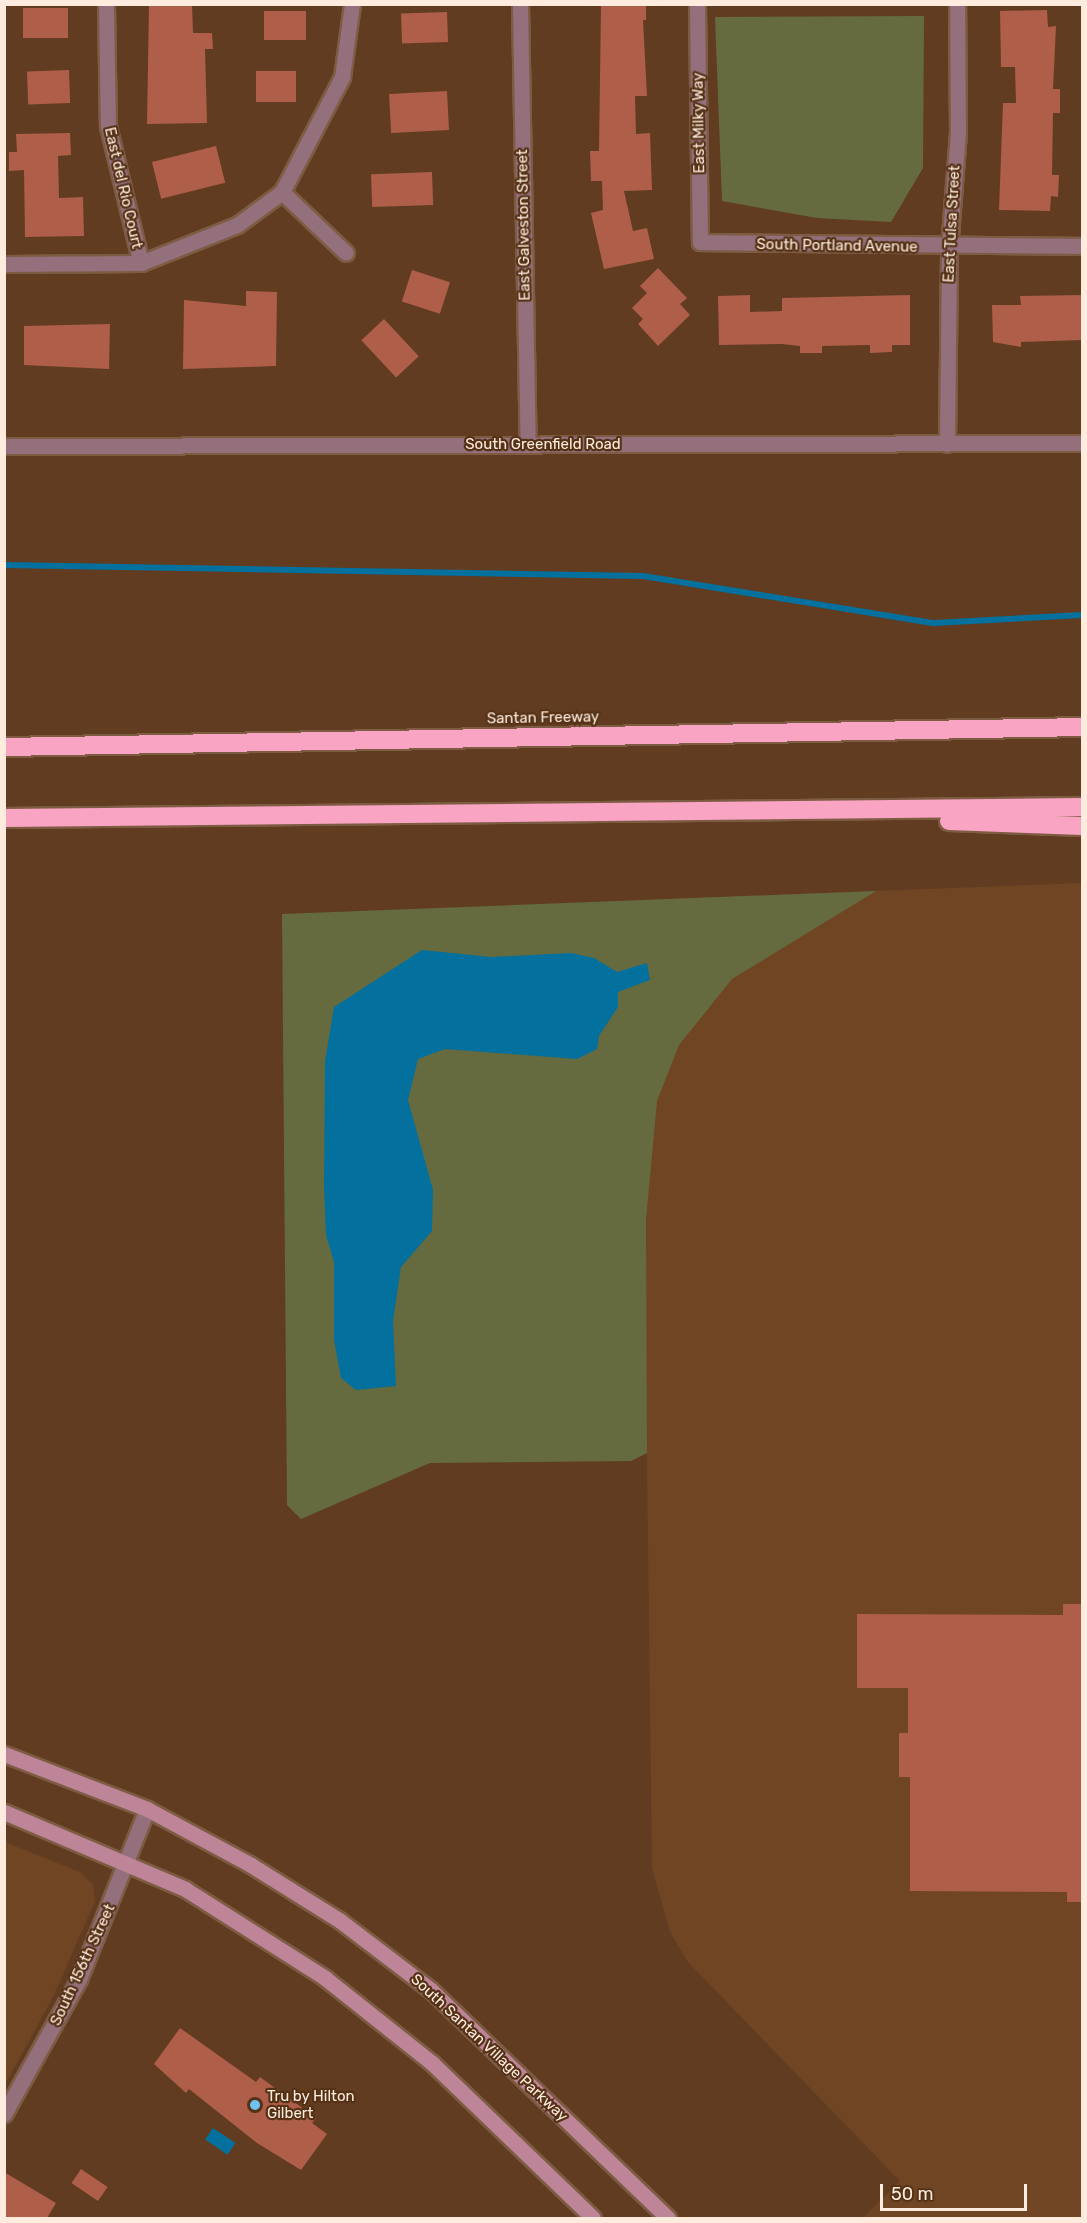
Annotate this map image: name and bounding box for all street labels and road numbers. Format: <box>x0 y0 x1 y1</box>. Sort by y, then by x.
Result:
street label: East Milky Way <box>689 72 709 174</box>
street label: East del Rio Court <box>100 126 146 250</box>
street label: East Galveston Street <box>514 149 534 301</box>
street label: East Tulsa Street <box>940 165 964 283</box>
street label: South Portland Avenue <box>756 236 918 256</box>
street label: South Greenfield Road <box>465 436 621 454</box>
street label: Santan Freeway <box>487 708 599 728</box>
street label: South 156th Street <box>47 1901 119 2029</box>
street label: South Santan Village Parkway <box>407 1970 571 2126</box>

